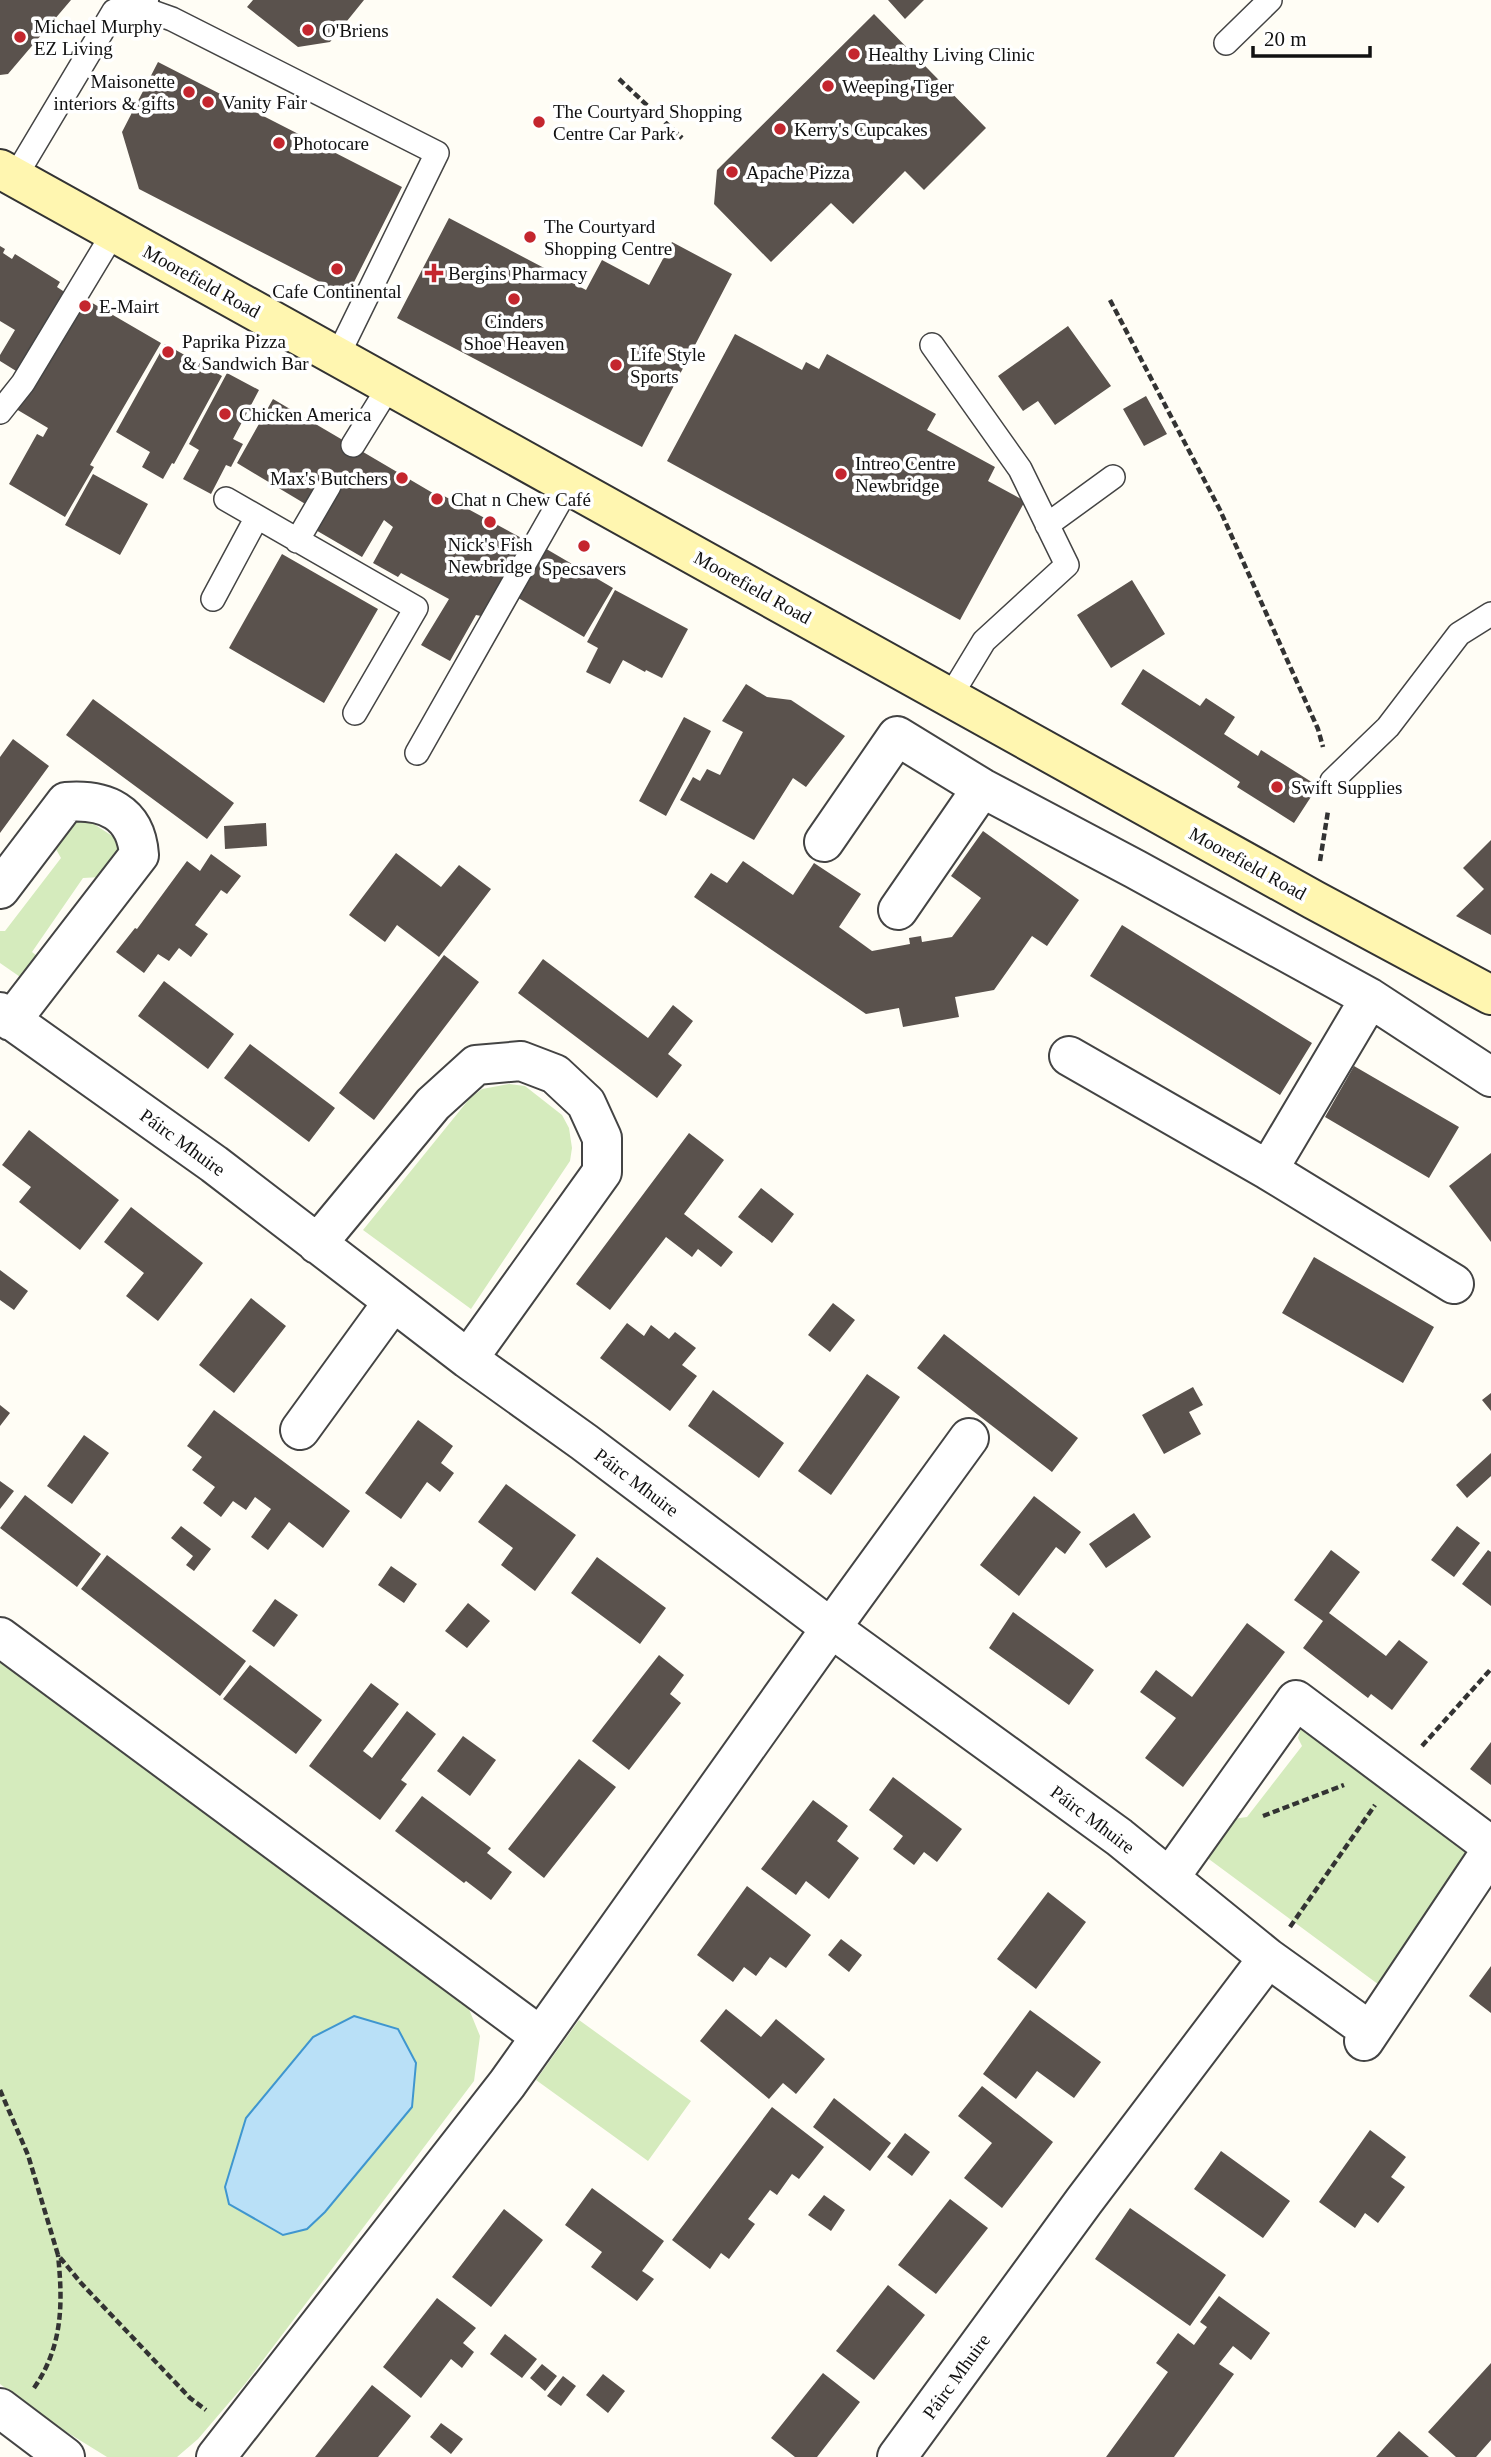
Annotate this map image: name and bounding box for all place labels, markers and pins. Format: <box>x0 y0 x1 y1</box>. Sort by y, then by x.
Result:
place label: Michael Murphy EZ Living <box>34 16 163 59</box>
place label: O'Briens <box>322 20 389 41</box>
marker: O'Briens <box>300 22 316 38</box>
marker: Michael Murphy EZ Living <box>12 29 28 45</box>
place label: Healthy Living Clinic <box>868 44 1035 65</box>
marker: Healthy Living Clinic <box>846 46 862 62</box>
place label: Maisonette interiors & gifts <box>54 71 175 114</box>
place label: Weeping Tiger <box>842 76 955 97</box>
marker: Weeping Tiger <box>820 78 836 94</box>
marker: Maisonette interiors & gifts <box>181 84 197 100</box>
place label: Vanity Fair <box>222 92 308 113</box>
marker: Vanity Fair <box>200 94 216 110</box>
place label: The Courtyard Shopping Centre Car Park <box>553 101 742 144</box>
marker: The Courtyard Shopping Centre Car Park <box>531 114 547 130</box>
place label: Kerry's Cupcakes <box>794 119 928 140</box>
marker: Kerry's Cupcakes <box>772 121 788 137</box>
place label: Photocare <box>293 133 369 154</box>
marker: Photocare <box>271 135 287 151</box>
place label: Apache Pizza <box>746 162 850 183</box>
marker: Apache Pizza <box>724 164 740 180</box>
place label: The Courtyard Shopping Centre <box>544 216 672 259</box>
marker: The Courtyard Shopping Centre <box>522 229 538 245</box>
marker: Cafe Continental <box>329 261 345 277</box>
place label: Bergins Pharmacy <box>448 263 588 284</box>
marker: Bergins Pharmacy <box>426 265 442 281</box>
place label: Cafe Continental <box>272 281 402 302</box>
marker: Cinders Shoe Heaven <box>506 291 522 307</box>
place label: E-Mairt <box>99 296 160 317</box>
marker: E-Mairt <box>77 298 93 314</box>
place label: Cinders Shoe Heaven <box>464 311 565 354</box>
place label: Paprika Pizza & Sandwich Bar <box>182 331 309 374</box>
marker: Paprika Pizza & Sandwich Bar <box>160 344 176 360</box>
place label: Life Style Sports <box>630 344 705 387</box>
marker: Life Style Sports <box>608 357 624 373</box>
place label: Chicken America <box>239 404 372 425</box>
marker: Chicken America <box>217 406 233 422</box>
place label: Intreo Centre Newbridge <box>855 453 956 496</box>
marker: Intreo Centre Newbridge <box>833 466 849 482</box>
place label: Max's Butchers <box>270 468 388 489</box>
marker: Max's Butchers <box>394 470 410 486</box>
place label: Chat n Chew Café <box>451 489 591 510</box>
marker: Chat n Chew Café <box>429 491 445 507</box>
marker: Nick's Fish Newbridge <box>482 514 498 530</box>
place label: Nick's Fish Newbridge <box>447 534 533 577</box>
marker: Specsavers <box>576 538 592 554</box>
place label: Specsavers <box>542 558 626 579</box>
place label: Swift Supplies <box>1291 777 1402 798</box>
marker: Swift Supplies <box>1269 779 1285 795</box>

